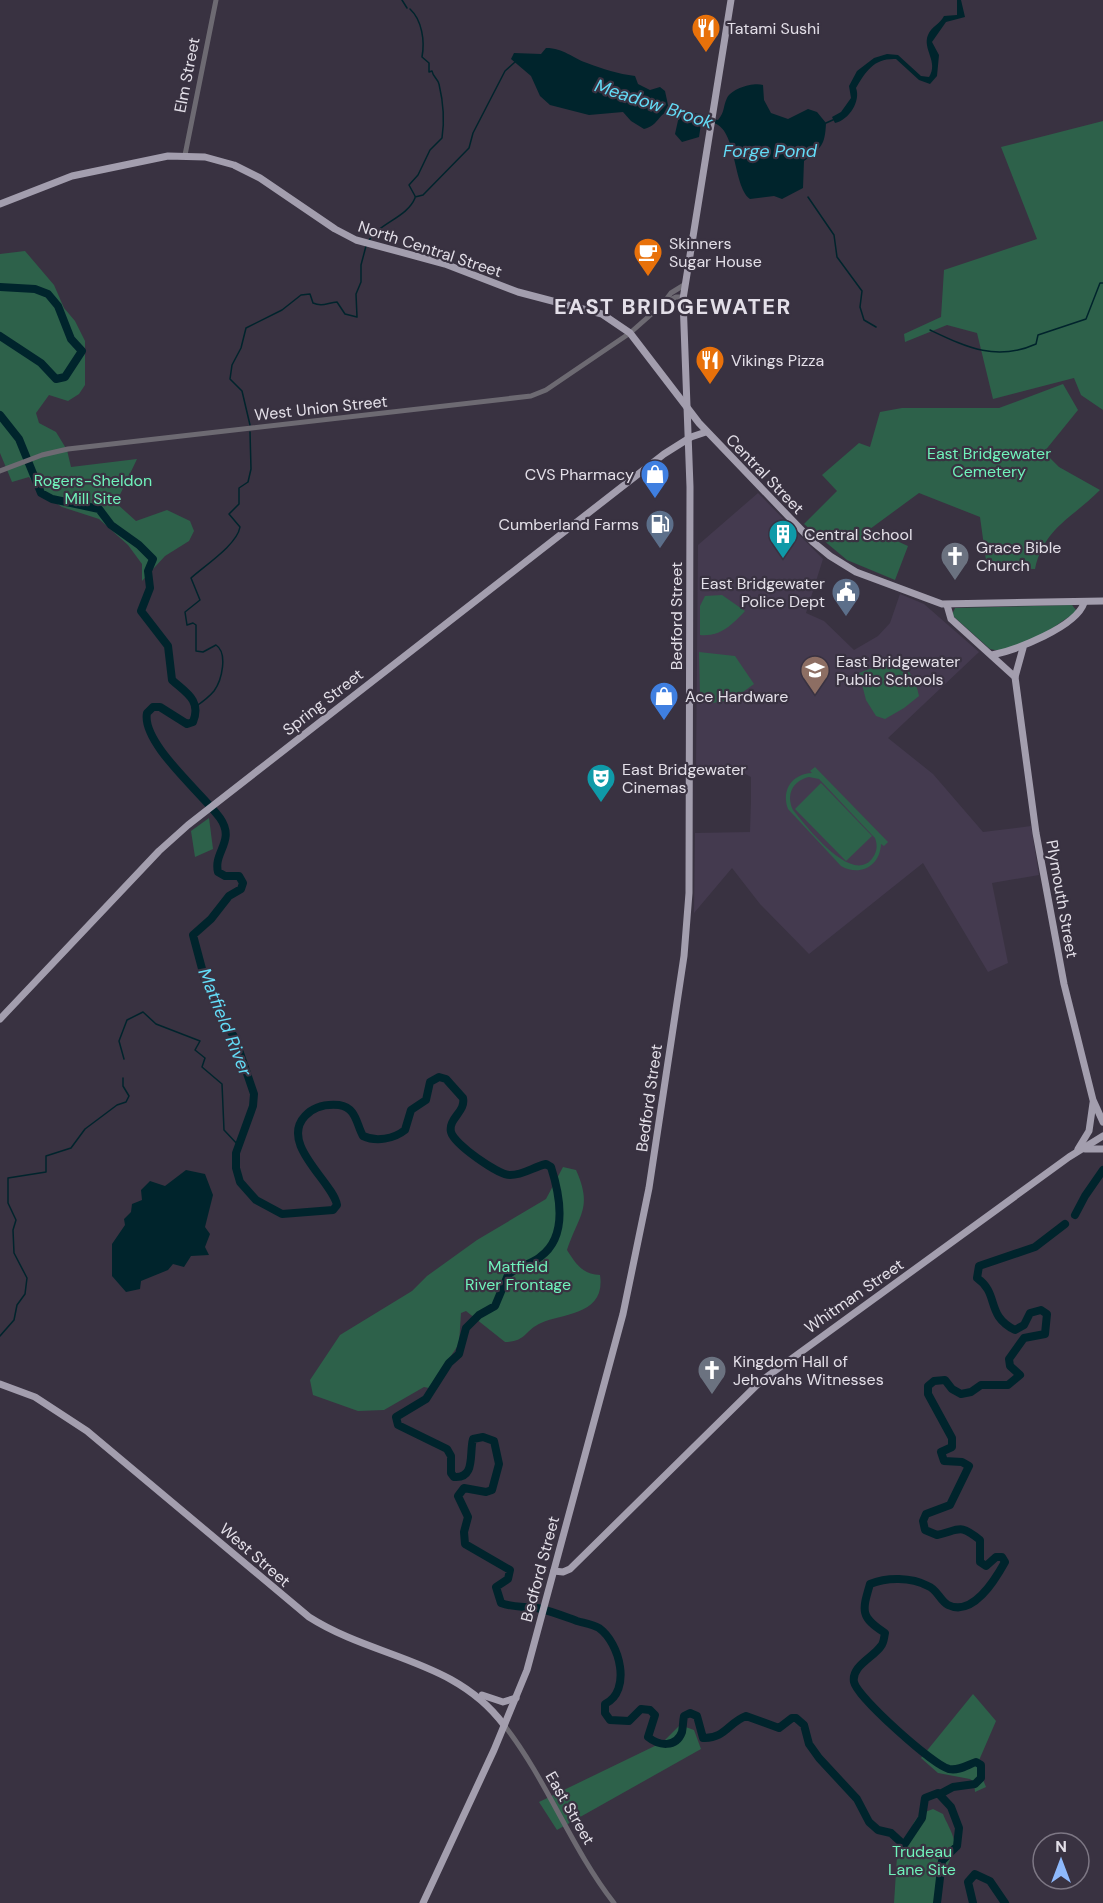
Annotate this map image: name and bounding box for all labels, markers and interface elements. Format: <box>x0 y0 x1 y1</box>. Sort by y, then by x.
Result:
restaurant icon: Tatami Sushi <box>690 12 722 54</box>
place label: Tatami Sushi <box>727 18 820 39</box>
street label: Elm Street <box>169 35 205 115</box>
water label: Meadow Brook <box>592 74 717 135</box>
water label: Forge Pond <box>723 139 818 163</box>
street label: North Central Street <box>355 216 505 282</box>
place label: Skinners Sugar House <box>669 233 762 272</box>
cafe icon: Skinners Sugar House <box>632 236 664 278</box>
district label: EAST BRIDGEWATER <box>554 292 792 321</box>
restaurant icon: Vikings Pizza <box>694 344 726 386</box>
place label: Vikings Pizza <box>731 350 824 371</box>
street label: West Union Street <box>253 391 389 425</box>
street label: Central Street <box>721 429 809 519</box>
park label: East Bridgewater Cemetery <box>927 443 1051 482</box>
shop icon: CVS Pharmacy <box>639 458 671 500</box>
place label: CVS Pharmacy <box>525 464 634 485</box>
park label: Rogers-Sheldon Mill Site <box>34 470 152 509</box>
fuel station icon: Cumberland Farms <box>644 508 676 550</box>
place label: Cumberland Farms <box>498 514 639 535</box>
building icon: Central School <box>767 518 799 560</box>
place label: Central School <box>804 524 913 545</box>
place label: Grace Bible Church <box>976 537 1061 576</box>
church icon: Grace Bible Church <box>939 540 971 582</box>
street label: Bedford Street <box>666 562 687 670</box>
place label: East Bridgewater Police Dept <box>701 573 825 612</box>
public building icon: East Bridgewater Police Dept <box>830 576 862 618</box>
place label: East Bridgewater Public Schools <box>836 651 960 690</box>
school or university icon: East Bridgewater Public Schools <box>799 654 831 696</box>
street label: Spring Street <box>278 664 368 740</box>
shop icon: Ace Hardware <box>648 680 680 722</box>
place label: Ace Hardware <box>685 686 788 707</box>
place label: East Bridgewater Cinemas <box>622 759 746 798</box>
theatre icon: East Bridgewater Cinemas <box>585 762 617 804</box>
street label: Plymouth Street <box>1041 838 1083 960</box>
water label: Matfield River <box>192 965 258 1081</box>
street label: Bedford Street <box>631 1043 667 1153</box>
street label: Whitman Street <box>800 1254 908 1338</box>
park label: Matfield River Frontage <box>465 1256 571 1295</box>
place label: Kingdom Hall of Jehovahs Witnesses <box>733 1351 884 1390</box>
church icon: Kingdom Hall of Jehovahs Witnesses <box>696 1354 728 1396</box>
street label: Bedford Street <box>516 1514 564 1624</box>
street label: West Street <box>215 1518 295 1592</box>
street label: East Street <box>541 1768 599 1848</box>
north arrow <box>1031 1831 1091 1891</box>
text: N <box>1055 1836 1067 1857</box>
park label: Trudeau Lane Site <box>888 1841 956 1880</box>

